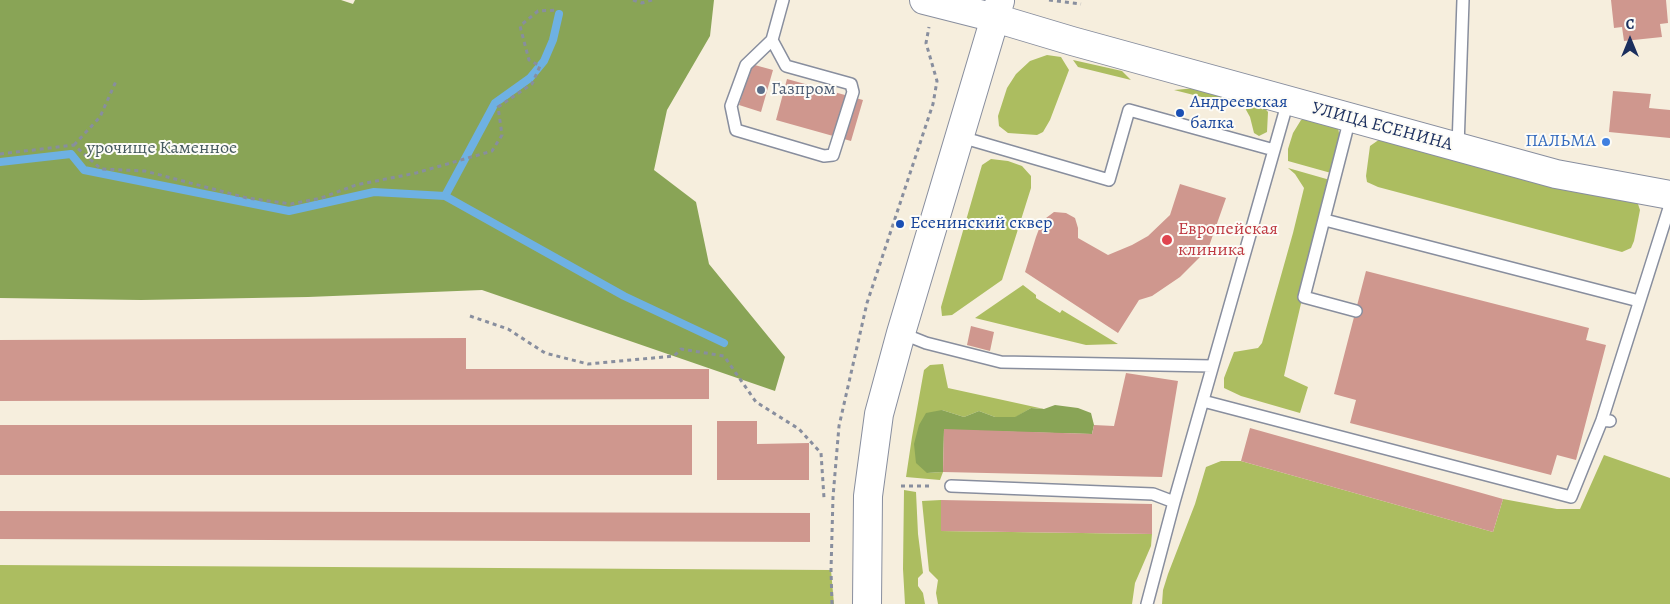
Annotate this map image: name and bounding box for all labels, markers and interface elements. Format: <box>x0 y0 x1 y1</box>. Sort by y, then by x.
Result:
north arrow <box>1605 15 1655 65</box>
text: С <box>1626 15 1634 34</box>
place label: Газпром <box>771 79 836 101</box>
marker: Газпром <box>755 84 767 96</box>
place label: Андреевская балка <box>1190 92 1288 134</box>
street label: УЛИЦА ЕСЕНИНА <box>1309 98 1455 156</box>
marker: Андреевская балка <box>1174 107 1186 119</box>
place label: ПАЛЬМА <box>1525 131 1596 153</box>
marker: ПАЛЬМА <box>1600 136 1612 148</box>
park label: урочище Каменное <box>87 138 237 160</box>
place label: Есенинский сквер <box>910 213 1053 235</box>
marker: Есенинский сквер <box>894 218 906 230</box>
place label: Европейская клиника <box>1178 219 1278 262</box>
marker: Европейская клиника <box>1160 233 1174 247</box>

